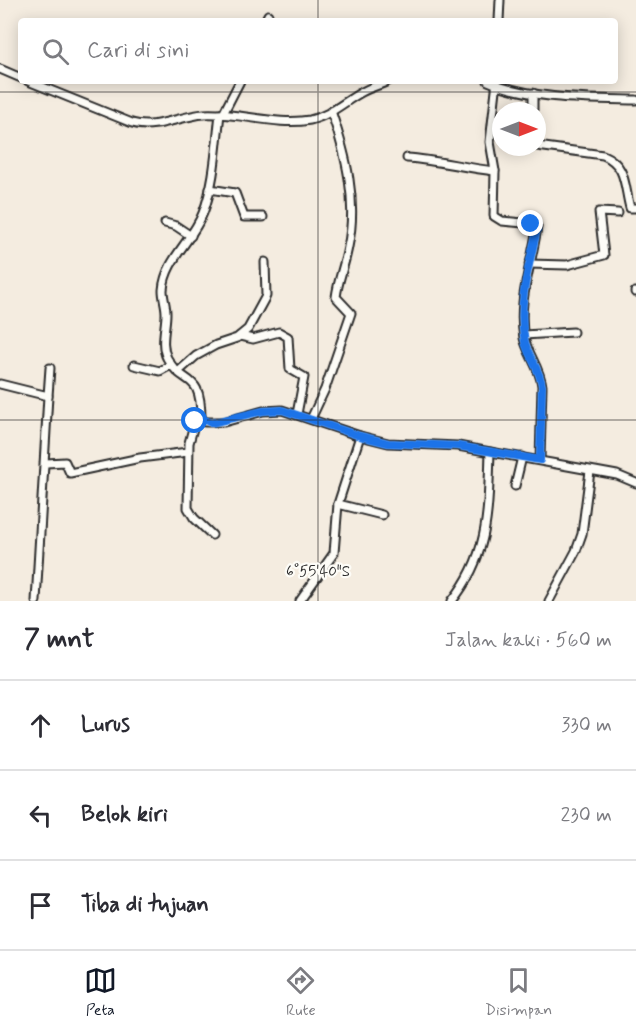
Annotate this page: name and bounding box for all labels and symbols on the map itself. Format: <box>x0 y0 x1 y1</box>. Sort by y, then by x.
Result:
north arrow <box>492 102 546 156</box>
route end <box>517 210 543 236</box>
route start <box>181 407 207 433</box>
text: 6°55'40"S <box>286 562 350 582</box>

